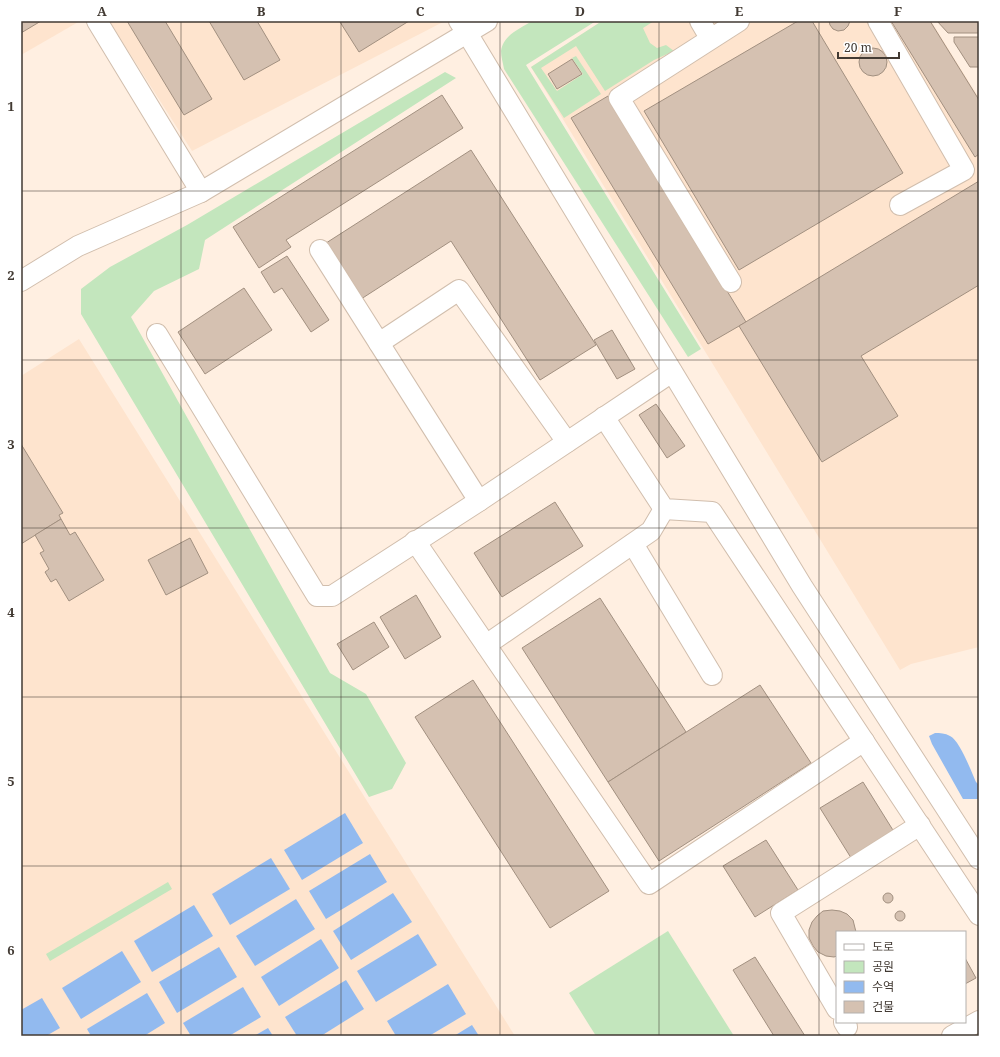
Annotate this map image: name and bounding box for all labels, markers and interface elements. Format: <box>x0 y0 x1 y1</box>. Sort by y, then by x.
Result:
text: A <box>97 2 107 20</box>
text: B <box>257 2 266 20</box>
text: C <box>416 2 425 20</box>
text: D <box>575 2 585 20</box>
text: E <box>735 2 744 20</box>
text: F <box>894 2 902 20</box>
scale bar <box>838 34 899 60</box>
text: 20 m <box>844 39 872 56</box>
text: 1 <box>7 97 15 115</box>
text: 2 <box>7 266 15 284</box>
text: 3 <box>7 435 15 453</box>
text: 4 <box>7 603 15 621</box>
text: 5 <box>7 772 15 790</box>
legend <box>836 931 966 1023</box>
text: 도로 <box>872 938 894 955</box>
text: 6 <box>7 941 15 959</box>
text: 공원 <box>872 958 894 975</box>
text: 수역 <box>872 978 894 995</box>
text: 건물 <box>872 998 894 1015</box>

